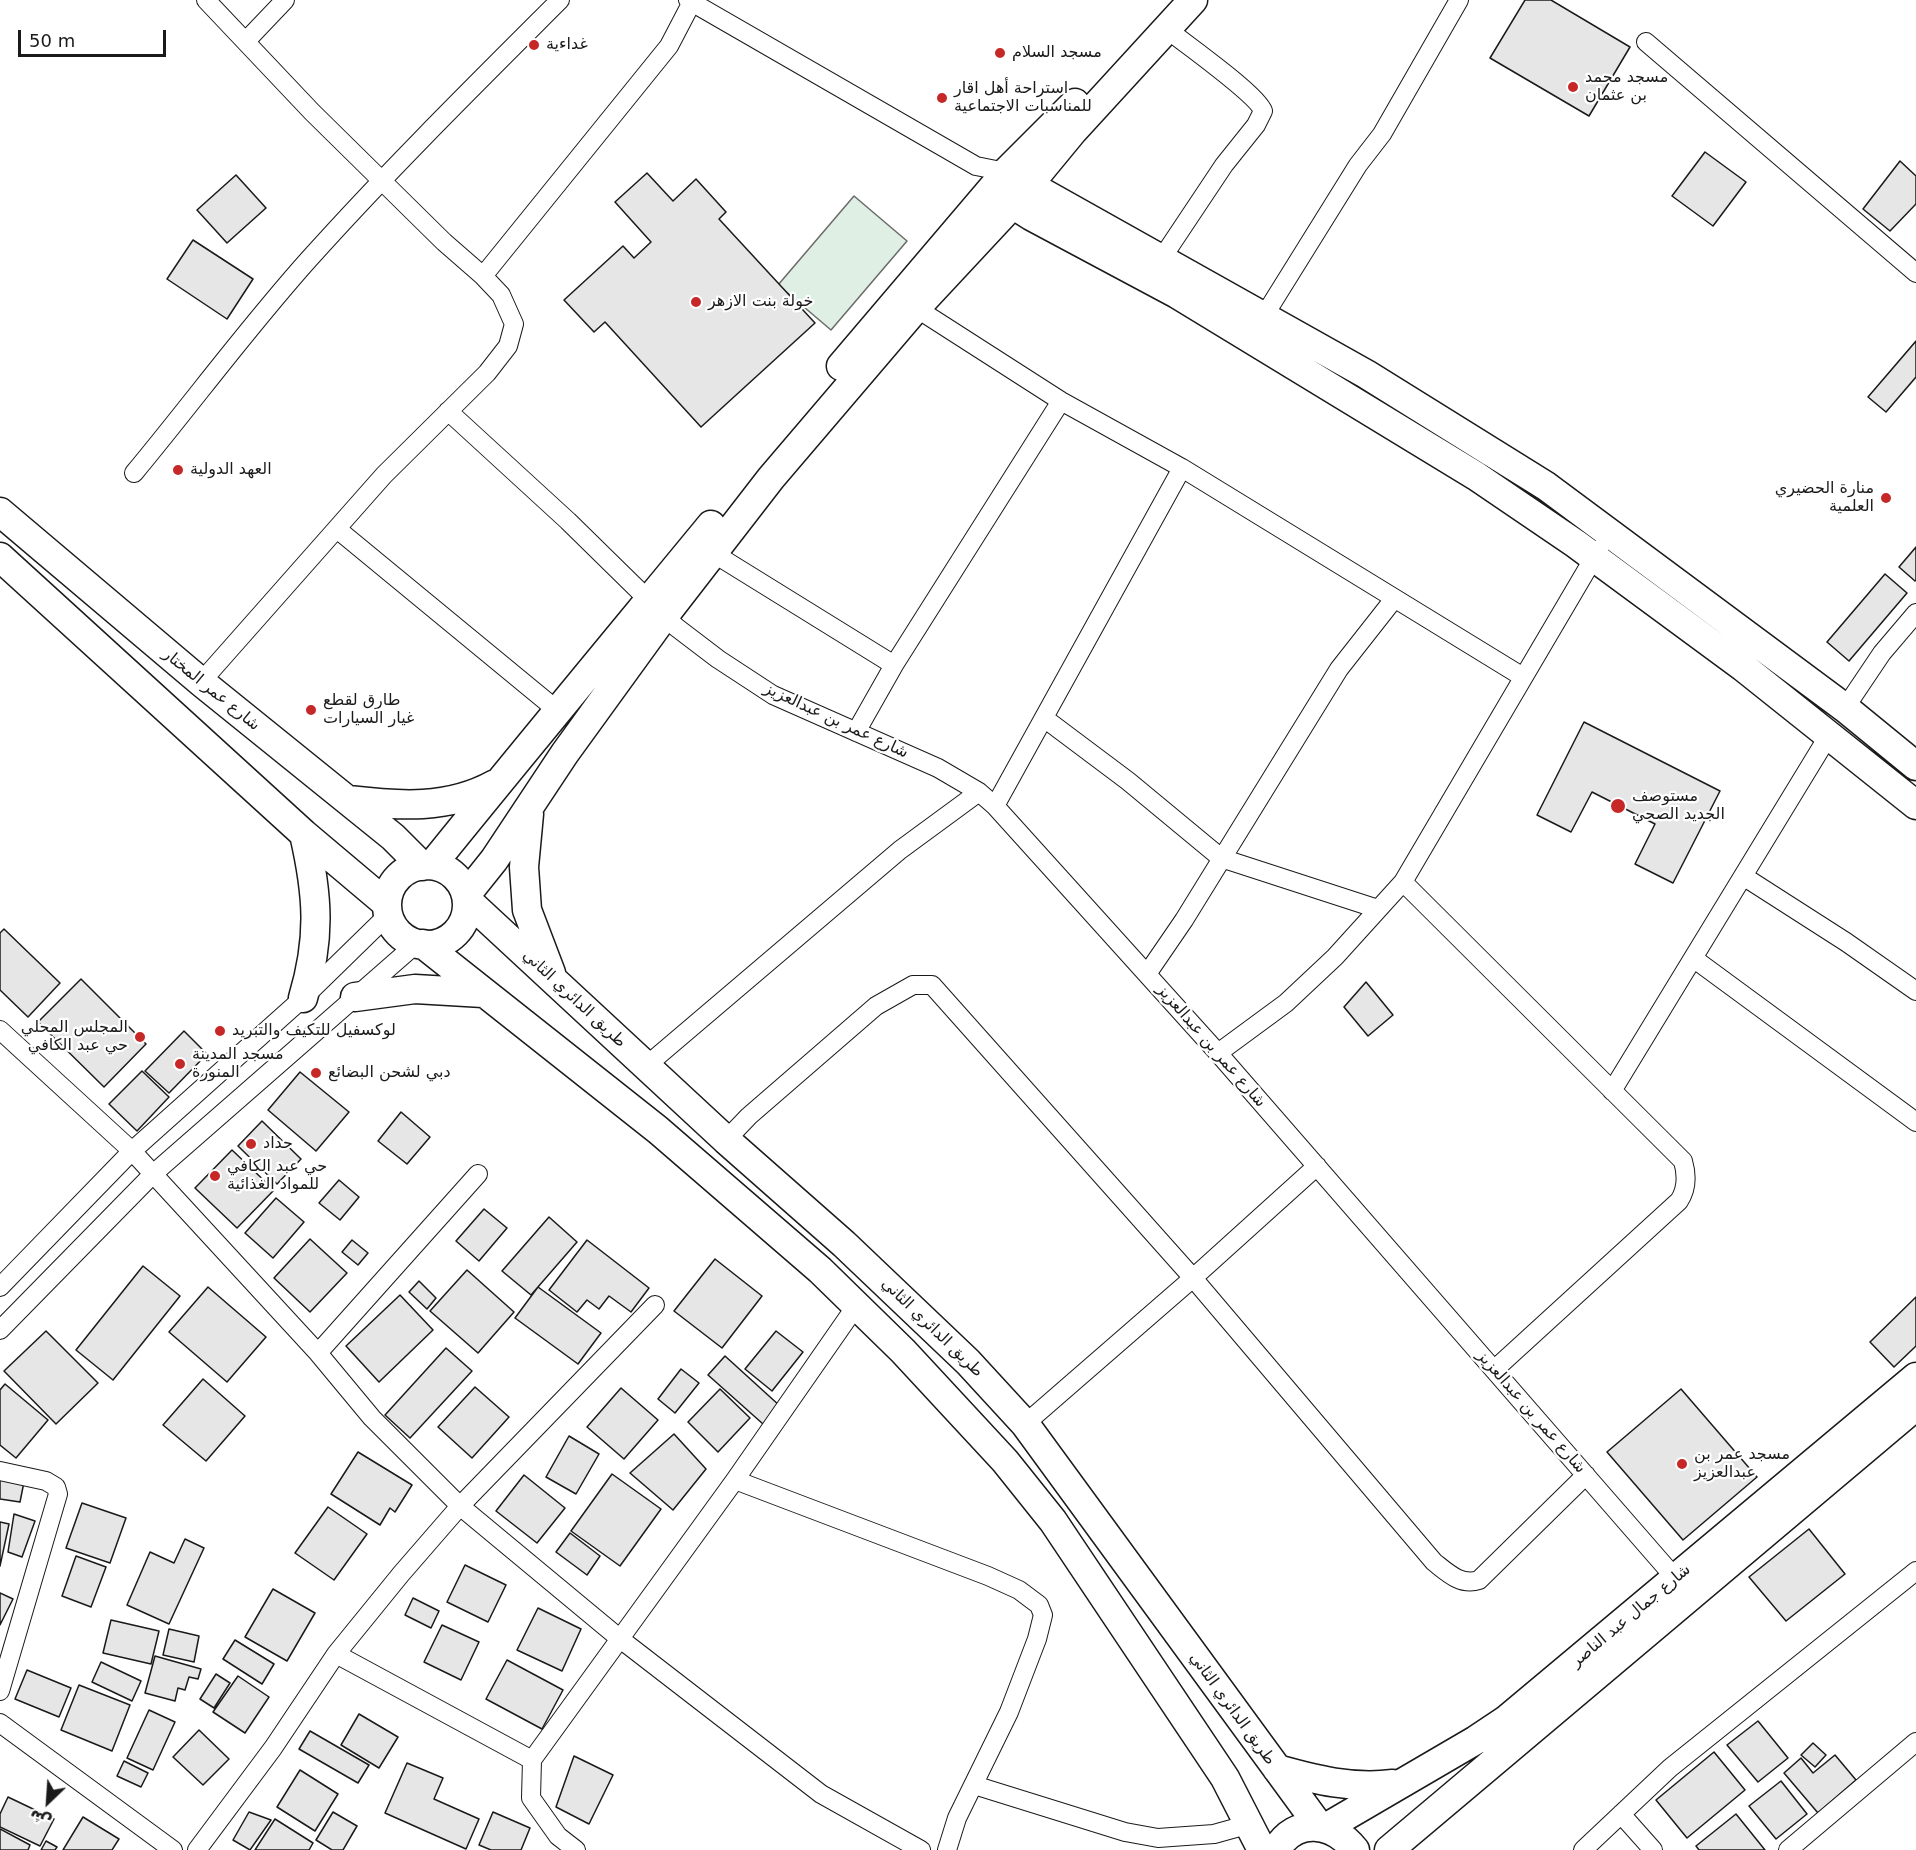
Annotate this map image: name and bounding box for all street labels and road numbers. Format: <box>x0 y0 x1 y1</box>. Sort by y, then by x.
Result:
street label: شارع عمر المختار <box>158 645 264 735</box>
street label: شارع عمر بن عبدالعزيز <box>761 679 911 763</box>
street label: طريق الدائري الثاني <box>518 946 630 1052</box>
street label: شارع عمر بن عبدالعزيز <box>1152 980 1270 1112</box>
street label: طريق الدائري الثاني <box>877 1274 987 1382</box>
street label: شارع عمر بن عبدالعزيز <box>1472 1346 1590 1478</box>
street label: شارع جمال عبد الناصر <box>1567 1560 1695 1672</box>
street label: طريق الدائري الثاني <box>1185 1649 1279 1769</box>

